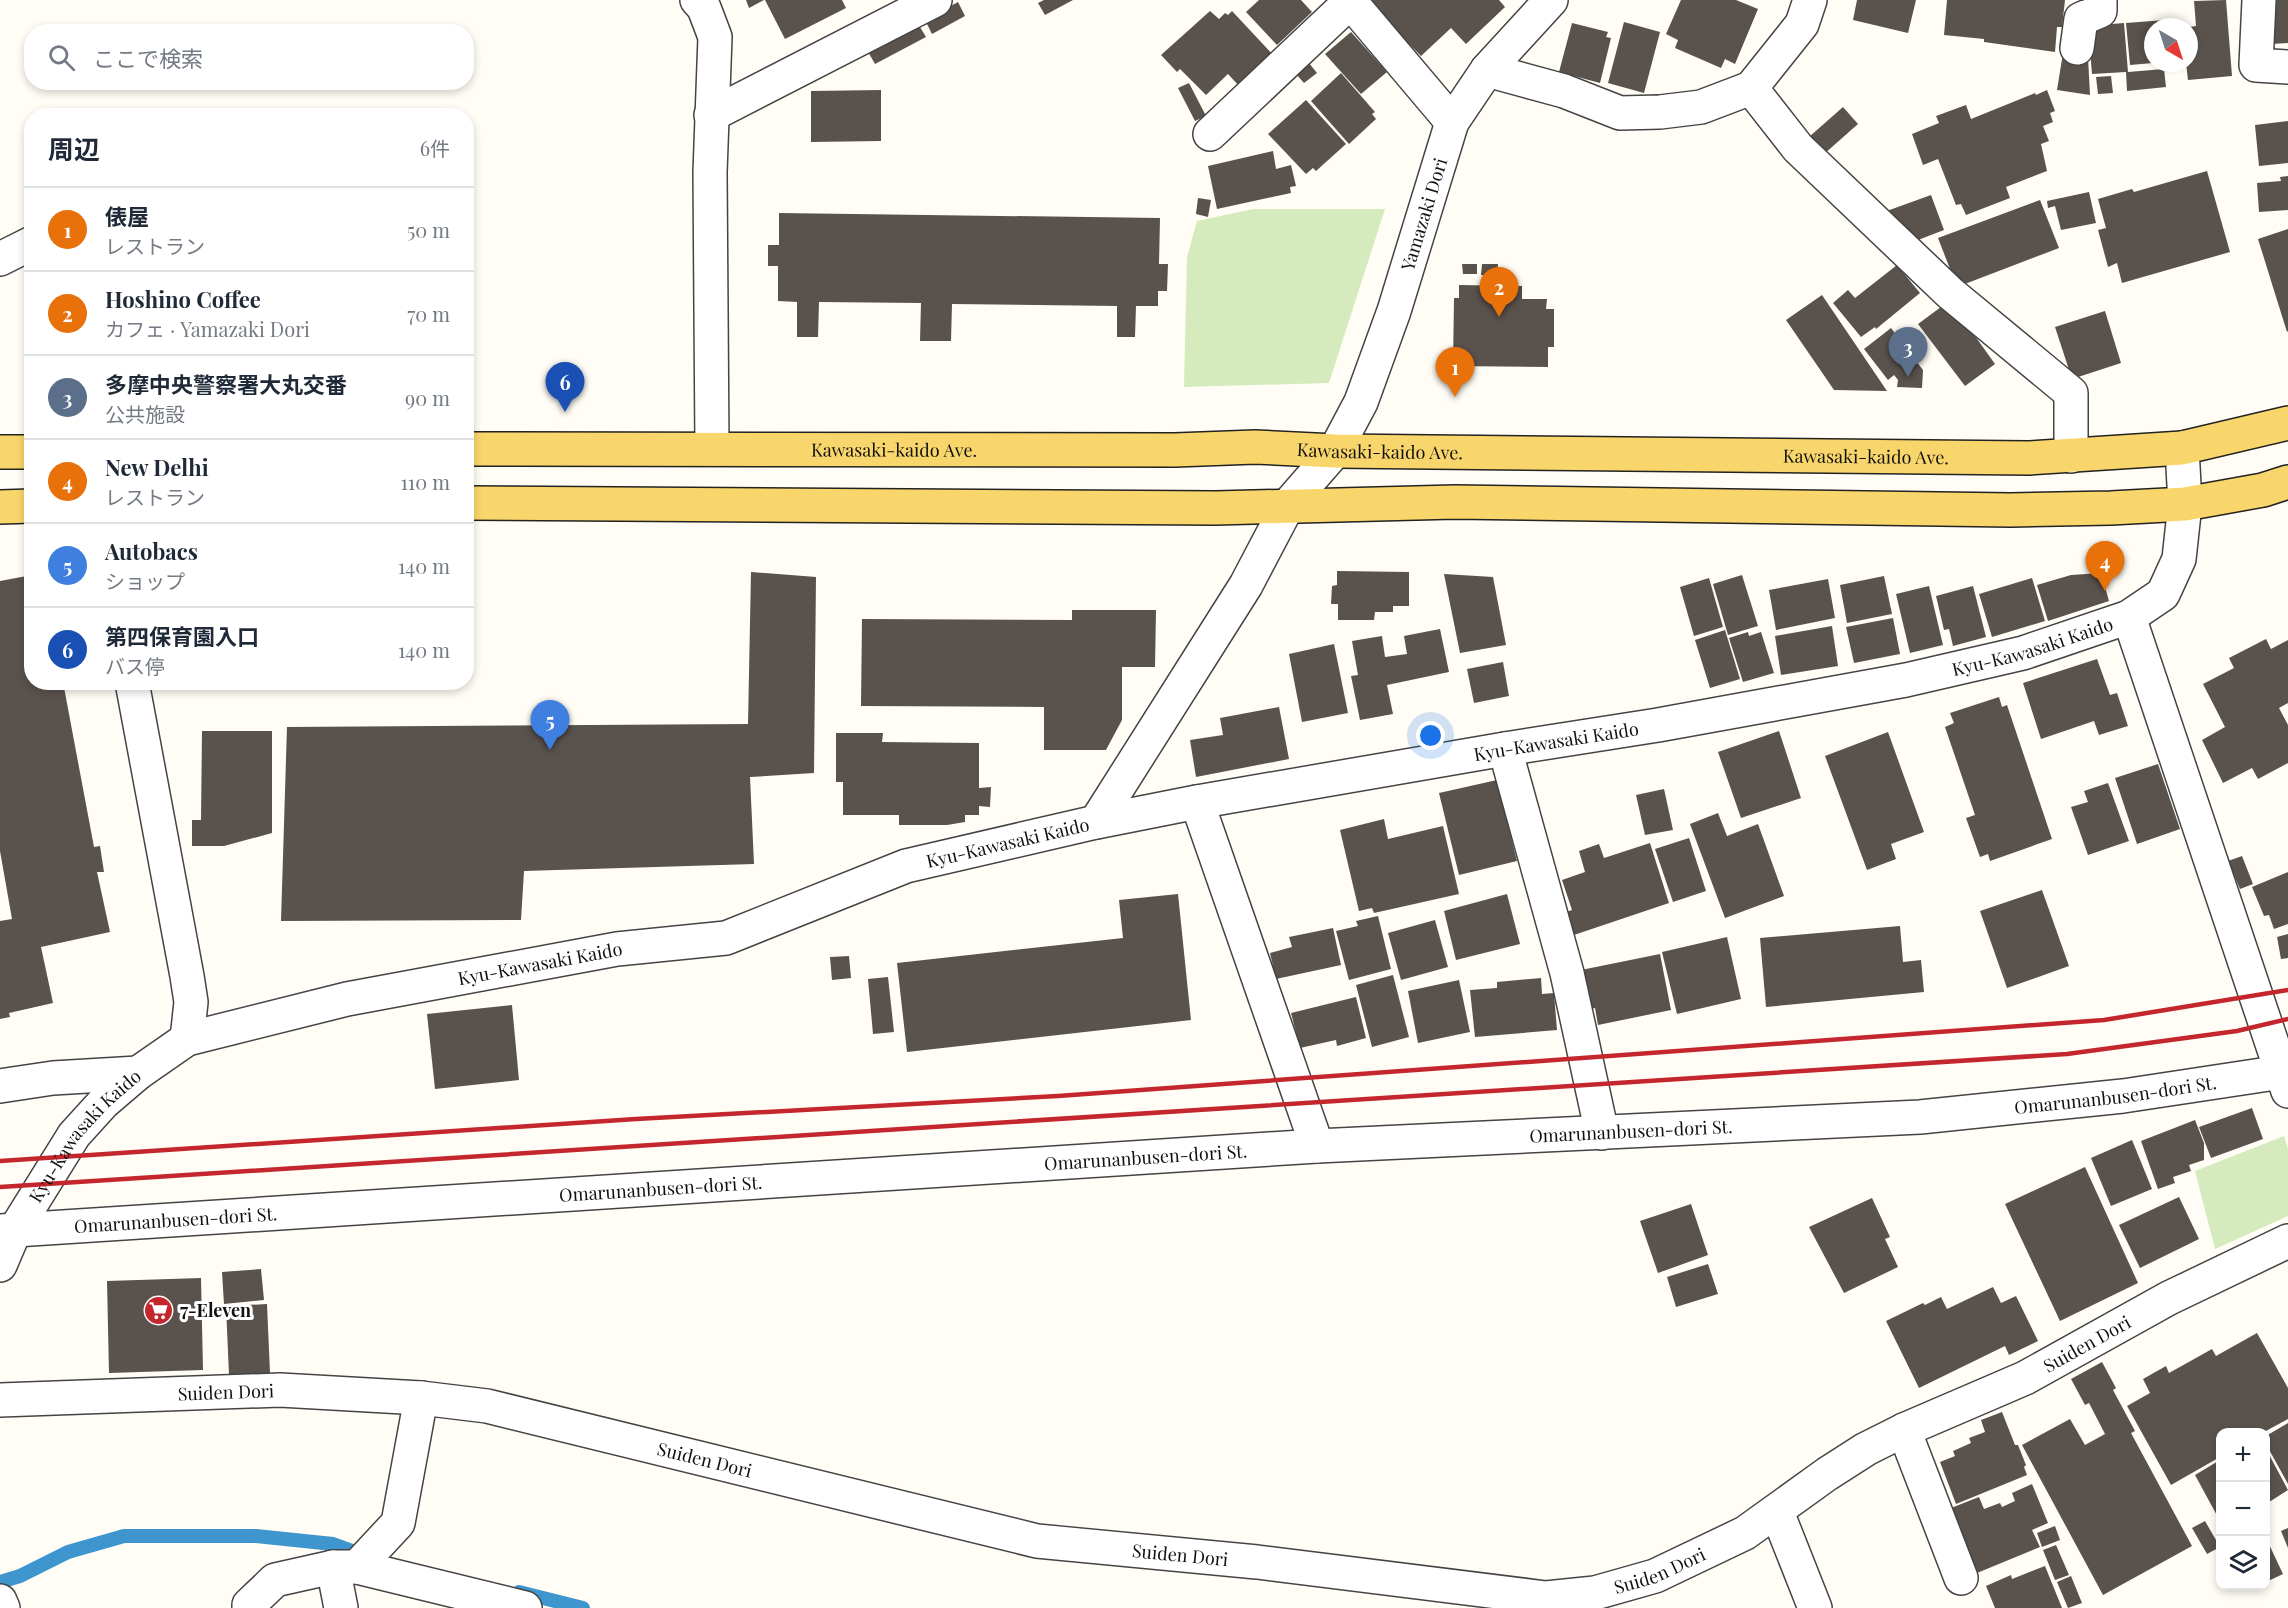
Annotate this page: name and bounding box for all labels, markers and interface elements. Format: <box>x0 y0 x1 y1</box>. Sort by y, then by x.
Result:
north arrow <box>2144 18 2198 72</box>
search box <box>24 24 474 90</box>
icon: search <box>45 41 78 74</box>
text: ここで検索 <box>93 43 203 73</box>
text: 周辺 <box>48 131 100 166</box>
text: 6件 <box>420 134 450 161</box>
street label: Yamazaki Dori <box>1395 155 1452 274</box>
text: 俵屋 <box>105 201 149 231</box>
text: 1 <box>64 216 71 243</box>
text: 50 m <box>407 216 450 243</box>
text: レストラン <box>105 232 205 259</box>
pin: 2 <box>1480 268 1518 317</box>
text: Hoshino Coffee <box>105 284 261 314</box>
text: 2 <box>62 300 73 327</box>
text: 70 m <box>407 300 450 327</box>
text: カフェ · Yamazaki Dori <box>105 315 310 342</box>
pin: 3 <box>1888 328 1928 377</box>
pin: 1 <box>1436 348 1474 397</box>
pin: 6 <box>546 362 584 412</box>
text: 多摩中央警察署大丸交番 <box>105 369 347 399</box>
text: 3 <box>63 384 72 411</box>
text: 90 m <box>405 384 450 411</box>
text: 公共施設 <box>105 400 185 427</box>
street label: Kawasaki-kaido Ave. <box>811 437 977 462</box>
street label: Kawasaki-kaido Ave. <box>1296 437 1463 464</box>
street label: Kawasaki-kaido Ave. <box>1783 444 1949 469</box>
text: New Delhi <box>105 452 209 482</box>
text: 4 <box>62 468 73 495</box>
text: 110 m <box>400 468 450 495</box>
text: レストラン <box>105 483 205 510</box>
text: Autobacs <box>105 536 198 566</box>
pin: 4 <box>2086 542 2124 591</box>
text: 5 <box>63 552 72 579</box>
text: 140 m <box>398 552 450 579</box>
text: ショップ <box>105 567 185 594</box>
street label: Kyu-Kawasaki Kaido <box>1950 611 2116 681</box>
text: 第四保育園入口 <box>105 621 259 651</box>
text: 6 <box>62 636 73 663</box>
text: 140 m <box>398 636 450 663</box>
text: バス停 <box>105 652 165 679</box>
pin: 5 <box>530 700 570 750</box>
street label: Kyu-Kawasaki Kaido <box>1472 716 1640 766</box>
your location <box>1416 721 1445 750</box>
street label: Kyu-Kawasaki Kaido <box>924 812 1092 873</box>
street label: Kyu-Kawasaki Kaido <box>456 936 624 990</box>
street label: Kyu-Kawasaki Kaido <box>23 1064 146 1207</box>
street label: Omarunanbusen-dori St. <box>2013 1070 2218 1119</box>
street label: Omarunanbusen-dori St. <box>1529 1114 1733 1148</box>
street label: Omarunanbusen-dori St. <box>1043 1139 1248 1176</box>
street label: Omarunanbusen-dori St. <box>558 1170 763 1207</box>
street label: Omarunanbusen-dori St. <box>73 1201 278 1238</box>
supermarket icon: 7-Eleven <box>143 1294 175 1326</box>
place label: 7-Eleven <box>180 1298 251 1322</box>
street label: Suiden Dori <box>2039 1310 2135 1378</box>
street label: Suiden Dori <box>177 1378 274 1406</box>
map controls <box>2216 1428 2270 1590</box>
button: + <box>2216 1428 2270 1482</box>
street label: Suiden Dori <box>655 1436 754 1483</box>
button: − <box>2216 1482 2270 1536</box>
button: layers <box>2216 1536 2270 1590</box>
street label: Suiden Dori <box>1131 1538 1229 1571</box>
street label: Suiden Dori <box>1611 1542 1709 1599</box>

